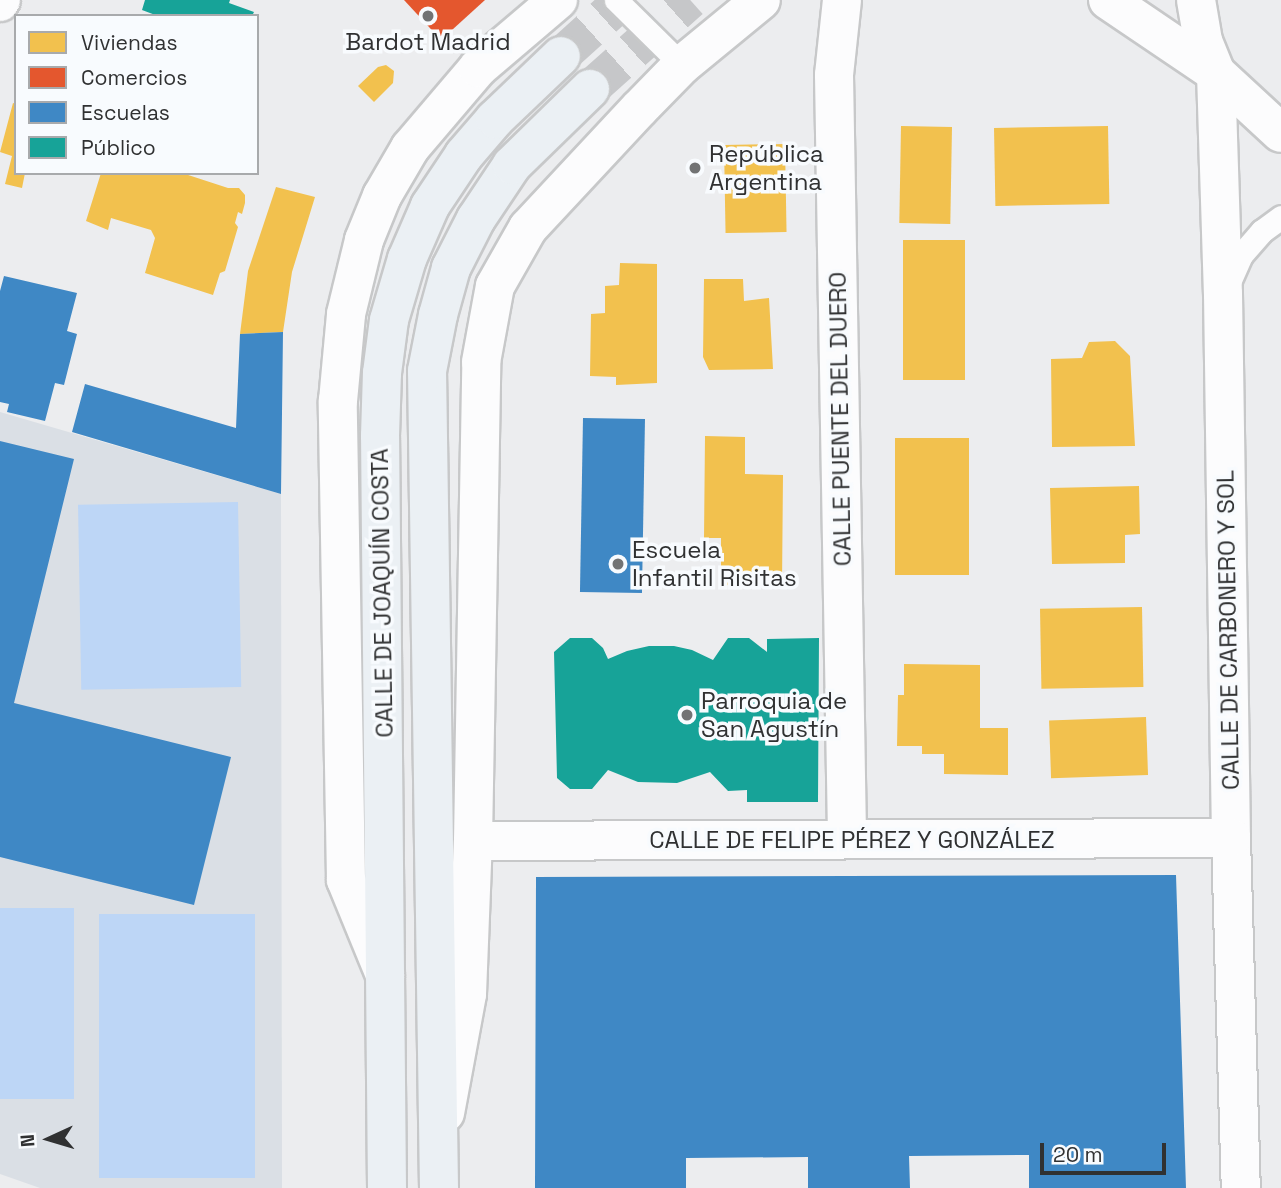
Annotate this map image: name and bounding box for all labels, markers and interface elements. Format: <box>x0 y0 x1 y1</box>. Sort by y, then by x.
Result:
marker: Bardot Madrid <box>420 8 436 24</box>
legend <box>14 14 259 175</box>
place label: Bardot Madrid <box>345 28 511 56</box>
text: Viviendas <box>81 29 178 56</box>
text: Comercios <box>81 64 187 91</box>
text: Escuelas <box>81 99 170 126</box>
text: Público <box>81 134 156 161</box>
place label: República Argentina <box>709 140 824 196</box>
marker: República Argentina <box>687 160 703 176</box>
street label: CALLE PUENTE DEL DUERO <box>823 271 857 567</box>
street label: CALLE DE JOAQUÍN COSTA <box>365 448 399 738</box>
street label: CALLE DE CARBONERO Y SOL <box>1211 469 1245 791</box>
place label: Escuela Infantil Risitas <box>632 536 797 592</box>
marker: Escuela Infantil Risitas <box>610 556 626 572</box>
place label: Parroquia de San Agustín <box>701 687 847 743</box>
marker: Parroquia de San Agustín <box>679 707 695 723</box>
street label: CALLE DE FELIPE PÉREZ Y GONZÁLEZ <box>649 826 1055 854</box>
north arrow <box>14 1104 84 1174</box>
scale bar <box>1043 1128 1169 1172</box>
text: N <box>15 1133 40 1148</box>
text: 20 m <box>1053 1141 1103 1168</box>

